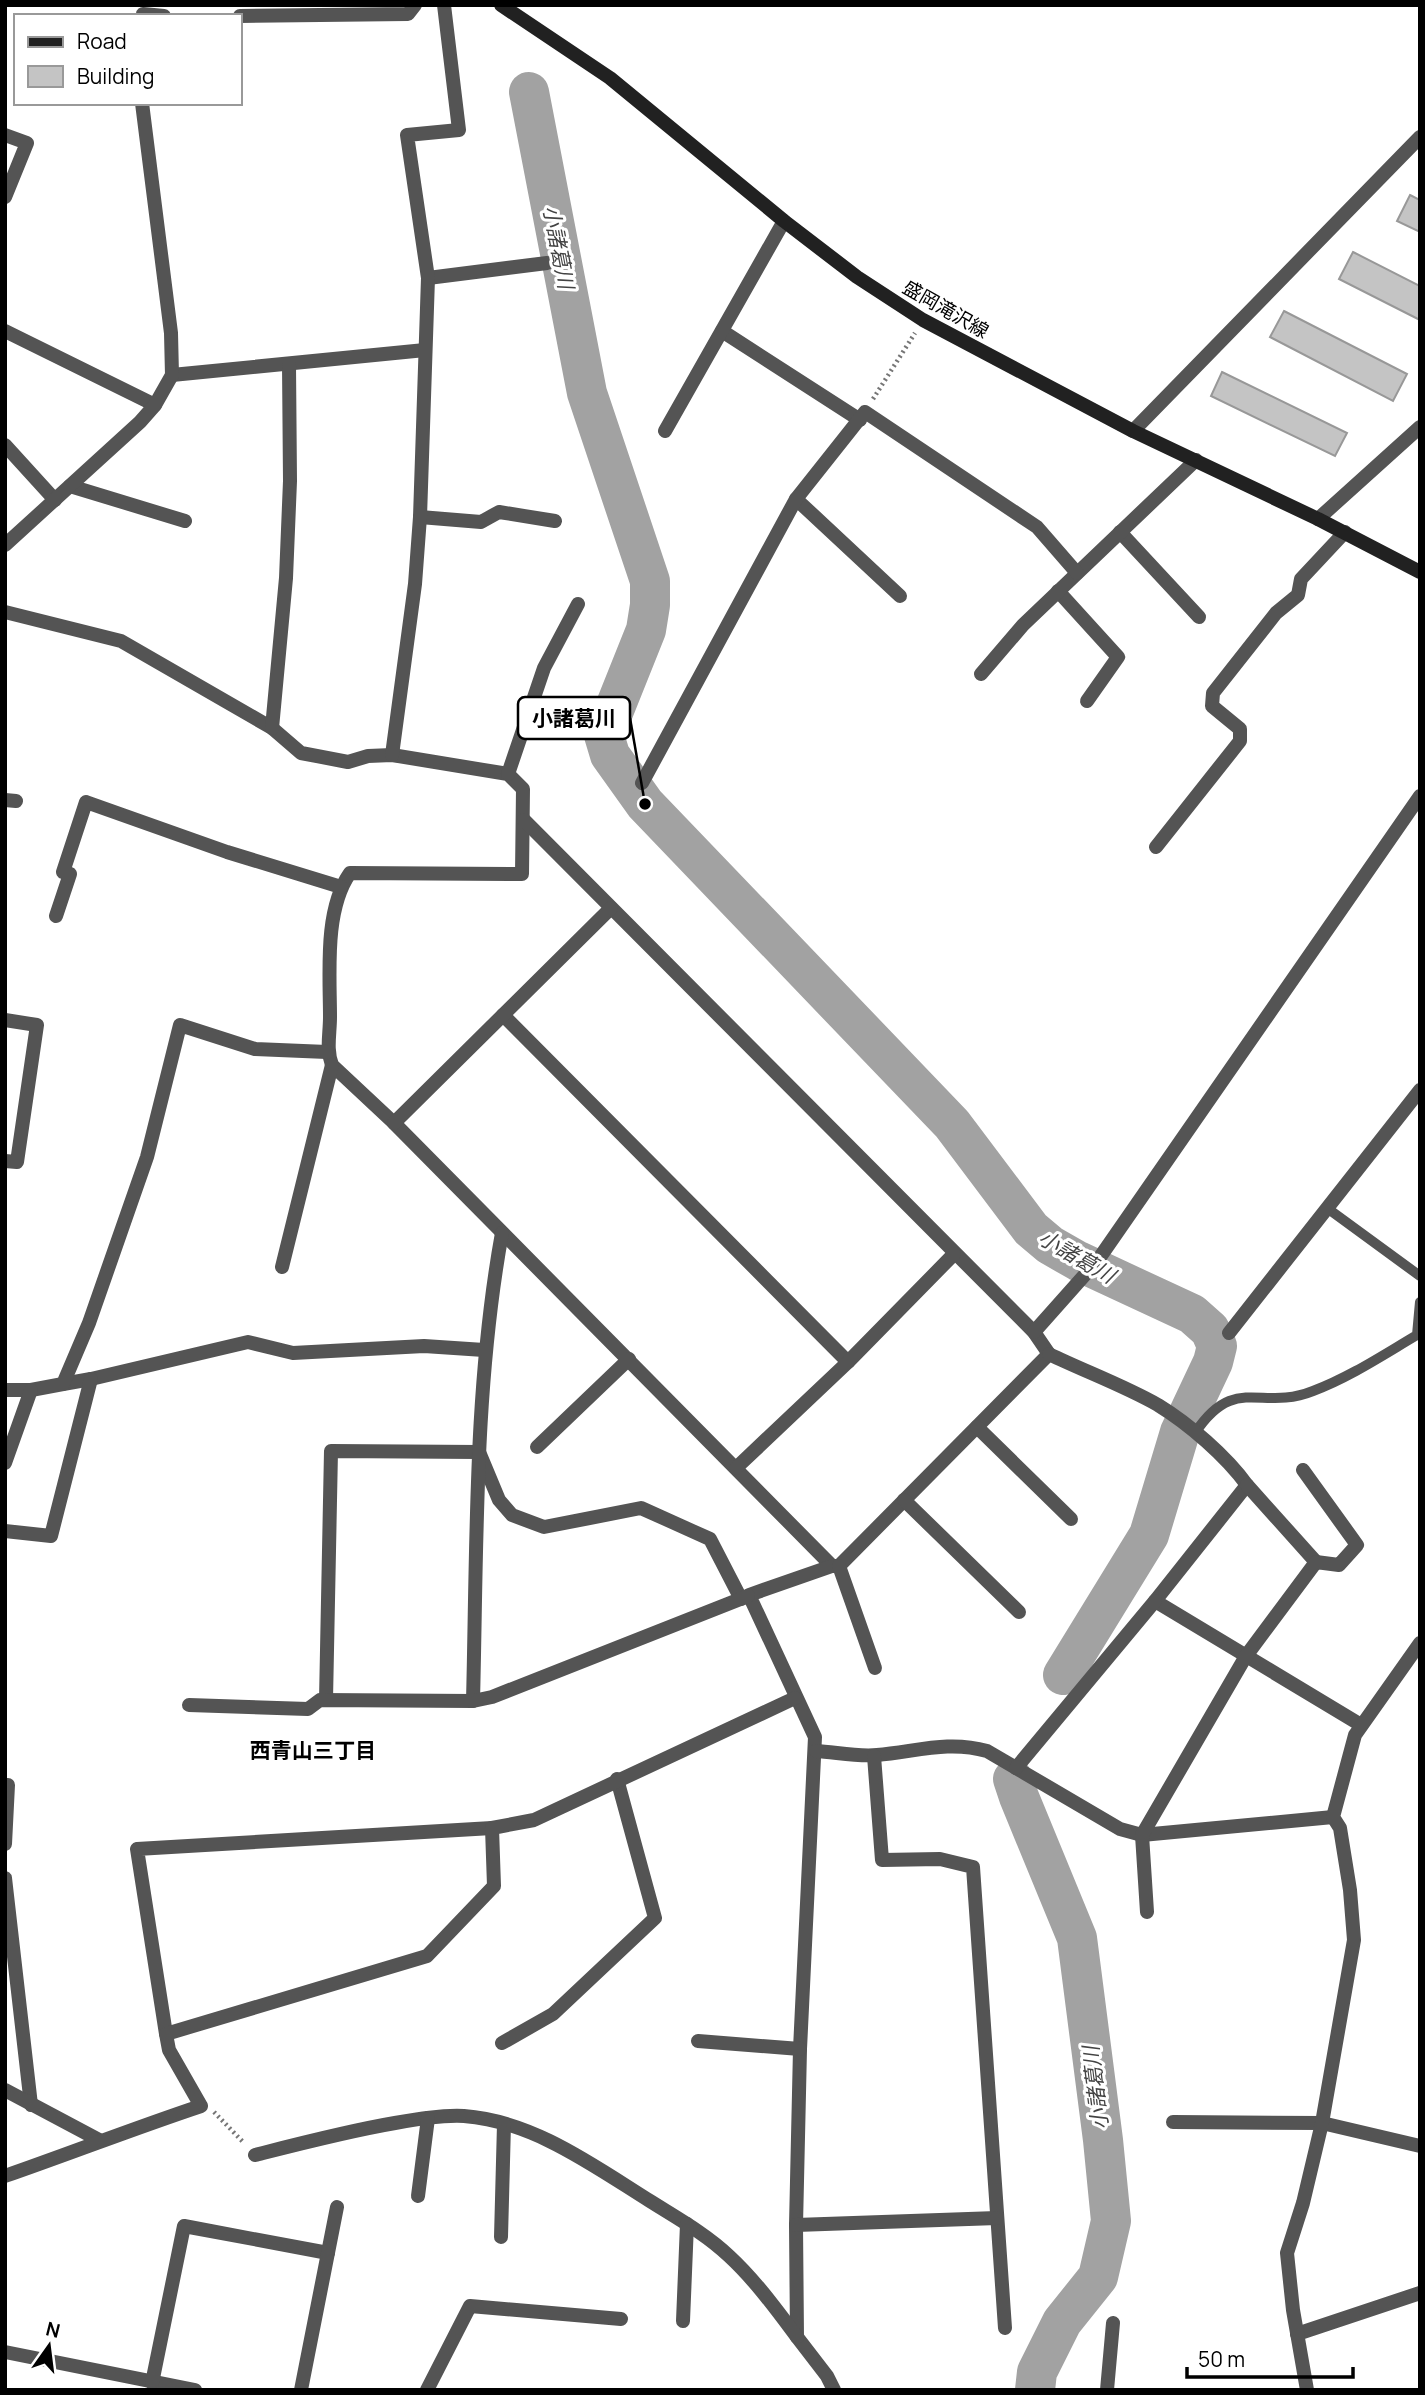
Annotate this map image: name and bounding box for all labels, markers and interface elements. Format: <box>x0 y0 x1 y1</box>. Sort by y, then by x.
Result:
legend <box>14 14 242 105</box>
text: Road <box>77 27 127 55</box>
text: Building <box>77 62 154 90</box>
water label: 小諸葛川 <box>537 203 581 293</box>
street label: 盛岡滝沢線 <box>898 274 994 344</box>
callout: 小諸葛川 <box>518 697 630 739</box>
text: 小諸葛川 <box>532 704 616 732</box>
water label: 小諸葛川 <box>1034 1223 1122 1290</box>
district label: 西青山三丁目 <box>250 1736 376 1764</box>
water label: 小諸葛川 <box>1076 2043 1114 2131</box>
north arrow <box>14 2311 84 2381</box>
text: N <box>43 2315 63 2344</box>
scale bar <box>1187 2336 1353 2380</box>
text: 50 m <box>1198 2345 1245 2373</box>

